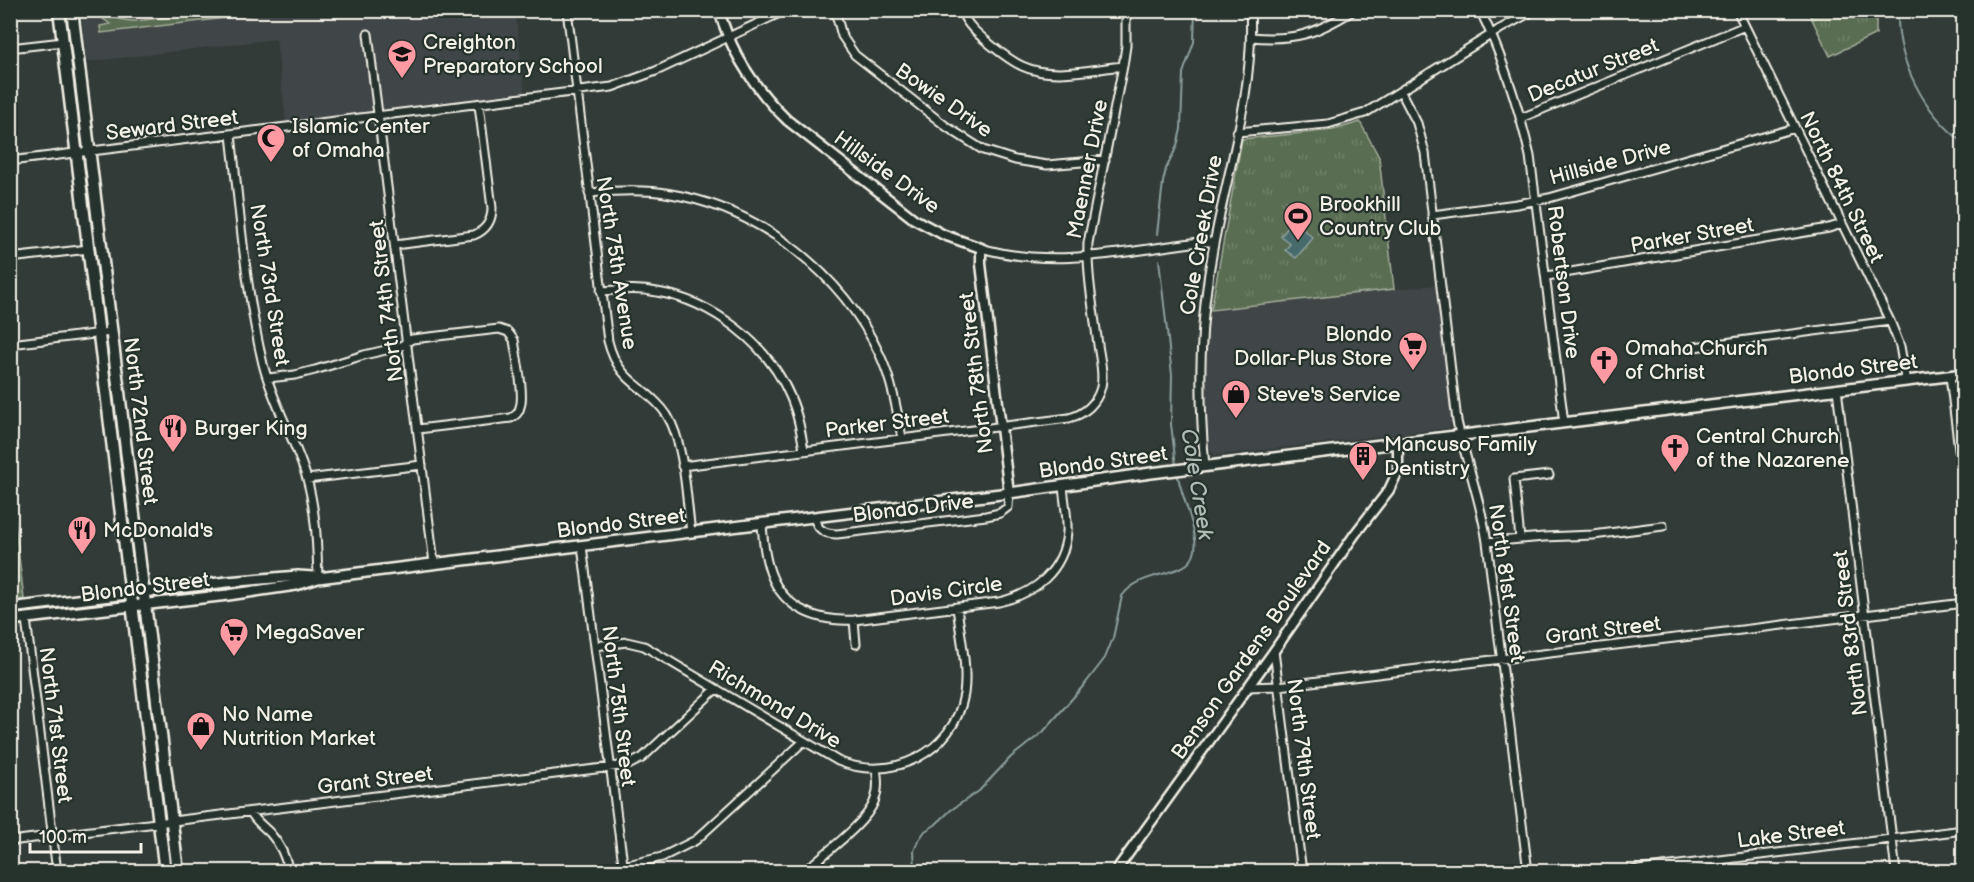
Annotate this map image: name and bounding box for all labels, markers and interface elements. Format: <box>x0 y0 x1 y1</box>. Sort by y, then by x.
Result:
place label: Creighton Preparatory School <box>423 30 603 79</box>
street label: Decatur Street <box>1524 33 1663 108</box>
school or university icon: Creighton Preparatory School <box>386 38 418 80</box>
street label: Bowie Drive <box>890 58 997 143</box>
street label: Maenner Drive <box>1062 97 1113 241</box>
street label: Seward Street <box>104 105 240 146</box>
street label: North 84th Street <box>1794 107 1889 267</box>
place label: Islamic Center of Omaha <box>292 114 430 163</box>
mosque icon: Islamic Center of Omaha <box>255 122 287 164</box>
street label: Hillside Drive <box>829 126 944 219</box>
street label: Hillside Drive <box>1547 134 1673 191</box>
street label: Cole Creek Drive <box>1175 153 1228 317</box>
street label: North 75th Avenue <box>590 175 643 352</box>
place label: Brookhill Country Club <box>1319 192 1441 241</box>
sports icon: Brookhill Country Club <box>1282 200 1314 242</box>
street label: North 73rd Street <box>244 202 295 369</box>
street label: Robertson Drive <box>1542 204 1585 360</box>
street label: Parker Street <box>1629 212 1756 259</box>
street label: North 74th Street <box>364 218 409 383</box>
street label: North 78th Street <box>954 290 999 455</box>
place label: Blondo Dollar-Plus Store <box>1234 322 1392 371</box>
supermarket icon: Blondo Dollar-Plus Store <box>1397 330 1429 372</box>
street label: North 72nd Street <box>118 336 163 507</box>
place label: Omaha Church of Christ <box>1625 336 1768 385</box>
church icon: Omaha Church of Christ <box>1588 344 1620 386</box>
street label: Blondo Street <box>1787 349 1919 390</box>
shop icon: Steve's Service <box>1220 378 1252 420</box>
place label: Steve's Service <box>1257 382 1400 407</box>
street label: Parker Street <box>824 403 951 444</box>
restaurant icon: Burger King <box>157 412 189 454</box>
place label: Burger King <box>194 416 308 441</box>
place label: Central Church of the Nazarene <box>1696 424 1849 473</box>
water label: Cole Creek <box>1174 427 1219 543</box>
place label: Mancuso Family Dentistry <box>1384 432 1537 481</box>
church icon: Central Church of the Nazarene <box>1659 432 1691 474</box>
building icon: Mancuso Family Dentistry <box>1347 440 1379 482</box>
street label: Blondo Street <box>1037 441 1170 484</box>
street label: Blondo Drive <box>851 489 975 528</box>
street label: North 81st Street <box>1483 502 1530 664</box>
street label: Blondo Street <box>555 503 687 544</box>
restaurant icon: McDonald's <box>66 514 98 556</box>
place label: McDonald's <box>103 518 213 543</box>
street label: Benson Gardens Boulevard <box>1166 536 1337 764</box>
street label: North 83rd Street <box>1828 548 1873 717</box>
street label: Blondo Street <box>79 567 211 608</box>
street label: Davis Circle <box>888 571 1004 612</box>
street label: Grant Street <box>1544 611 1663 650</box>
supermarket icon: MegaSaver <box>218 616 250 658</box>
place label: MegaSaver <box>255 620 365 645</box>
street label: North 75th Street <box>596 624 641 789</box>
street label: North 71st Street <box>34 646 78 805</box>
street label: Richmond Drive <box>704 655 846 754</box>
street label: North 79th Street <box>1281 677 1326 842</box>
place label: No Name Nutrition Market <box>222 702 376 751</box>
shop icon: No Name Nutrition Market <box>185 710 217 752</box>
street label: Grant Street <box>316 761 435 800</box>
street label: Lake Street <box>1736 815 1847 854</box>
scale bar <box>30 816 141 854</box>
text: 100 m <box>39 827 87 848</box>

